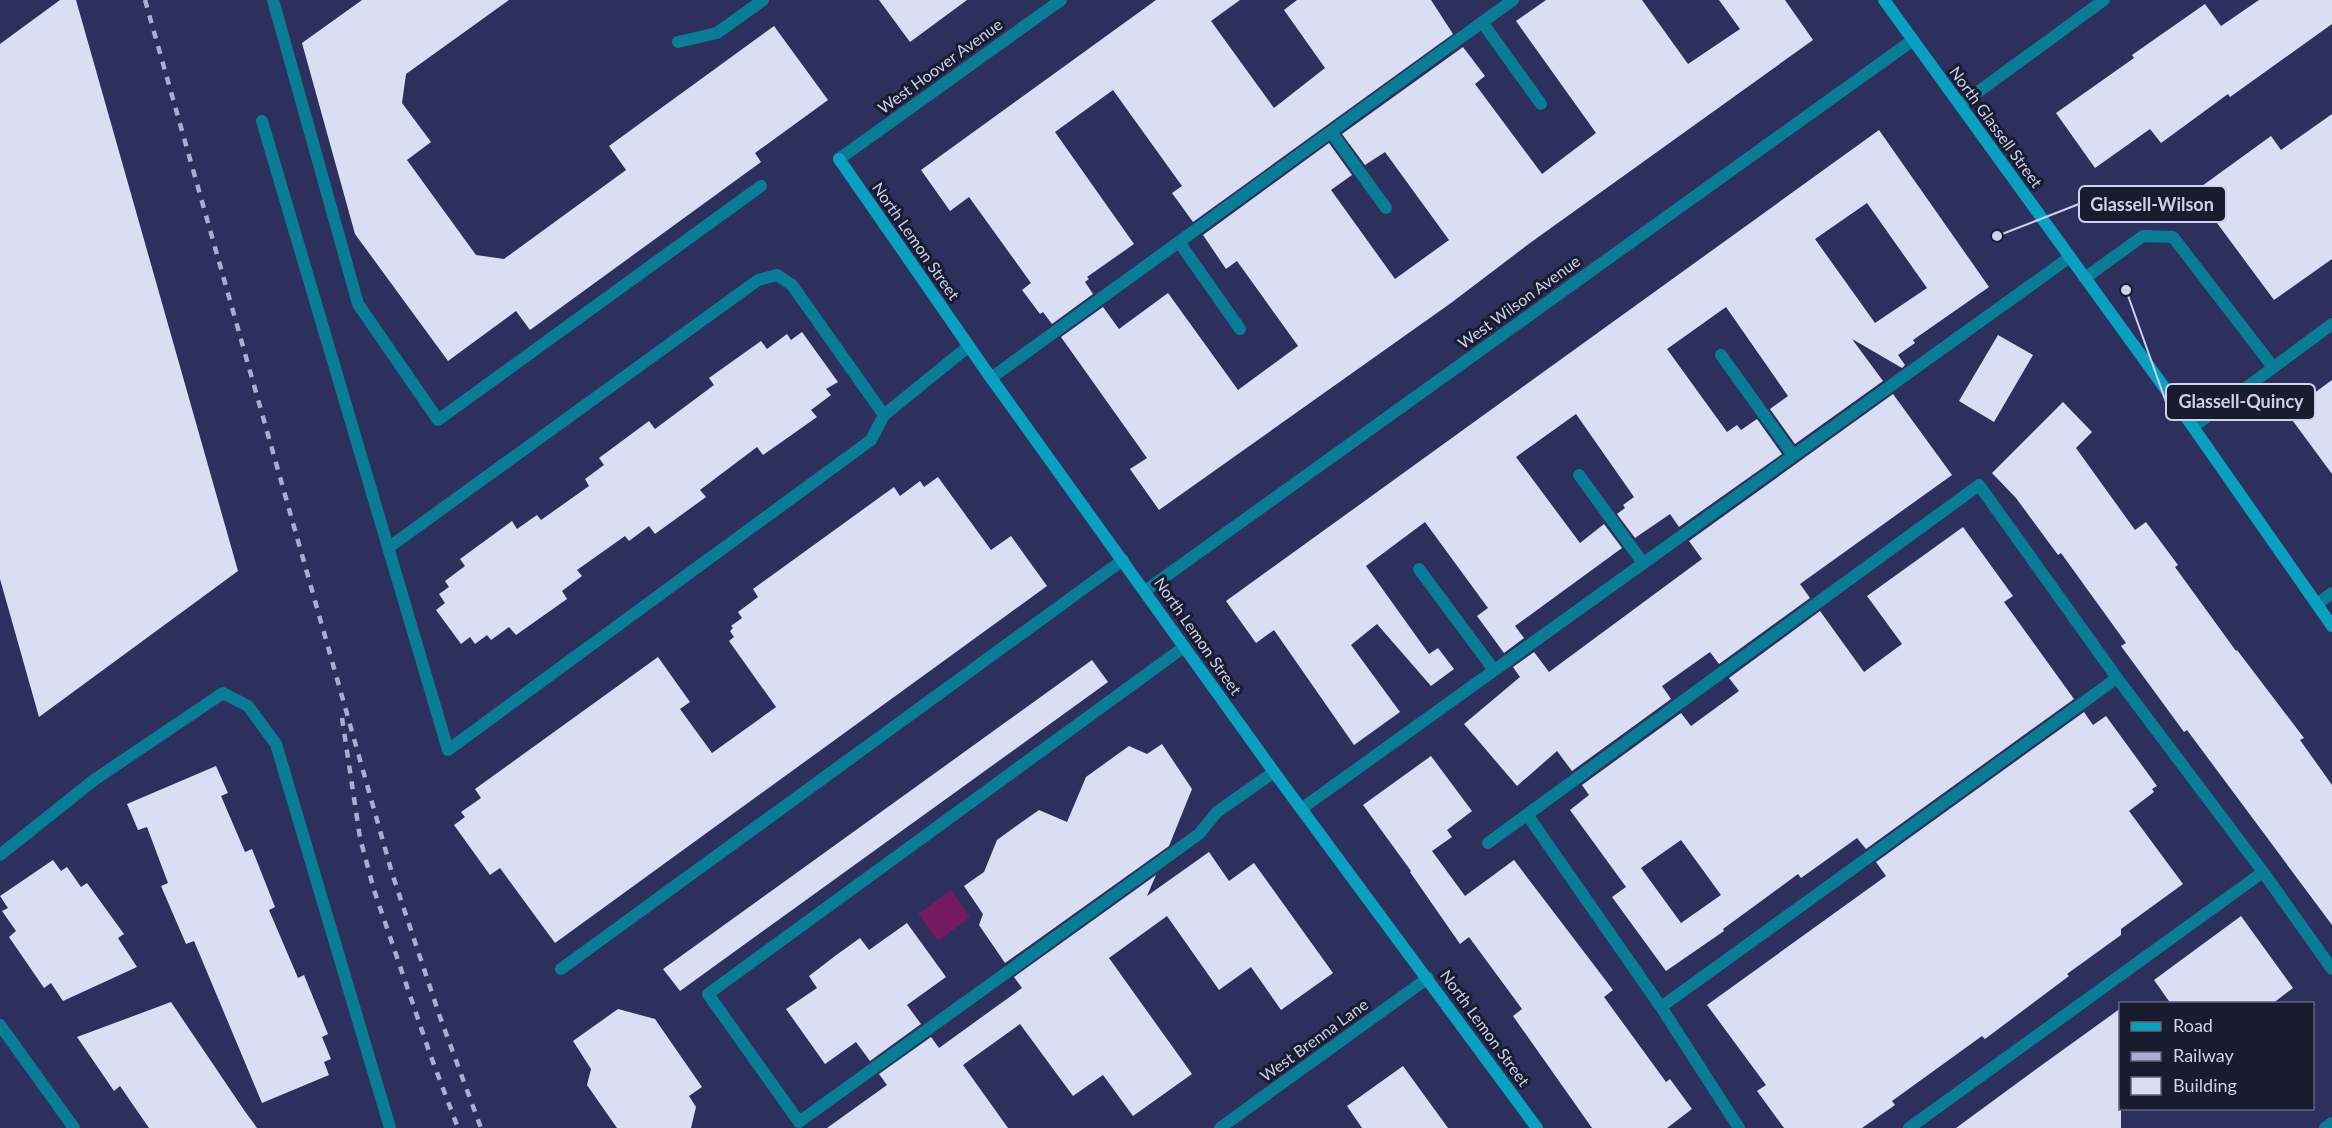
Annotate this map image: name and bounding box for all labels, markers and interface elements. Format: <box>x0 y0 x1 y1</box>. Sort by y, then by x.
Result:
street label: West Hoover Avenue <box>874 14 1006 117</box>
street label: North Glassell Street <box>1946 62 2047 191</box>
street label: North Lemon Street <box>869 178 964 303</box>
callout: Glassell-Wilson <box>2079 186 2226 222</box>
text: Glassell-Wilson <box>2090 193 2214 215</box>
street label: West Wilson Avenue <box>1454 251 1583 352</box>
callout: Glassell-Quincy <box>2166 384 2315 420</box>
text: Glassell-Quincy <box>2178 390 2304 412</box>
street label: North Lemon Street <box>1151 573 1246 698</box>
street label: North Lemon Street <box>1437 966 1534 1090</box>
street label: West Brenna Lane <box>1256 994 1371 1085</box>
legend <box>2119 1002 2314 1110</box>
text: Road <box>2173 1014 2213 1036</box>
text: Railway <box>2173 1044 2234 1066</box>
text: Building <box>2173 1074 2237 1096</box>

